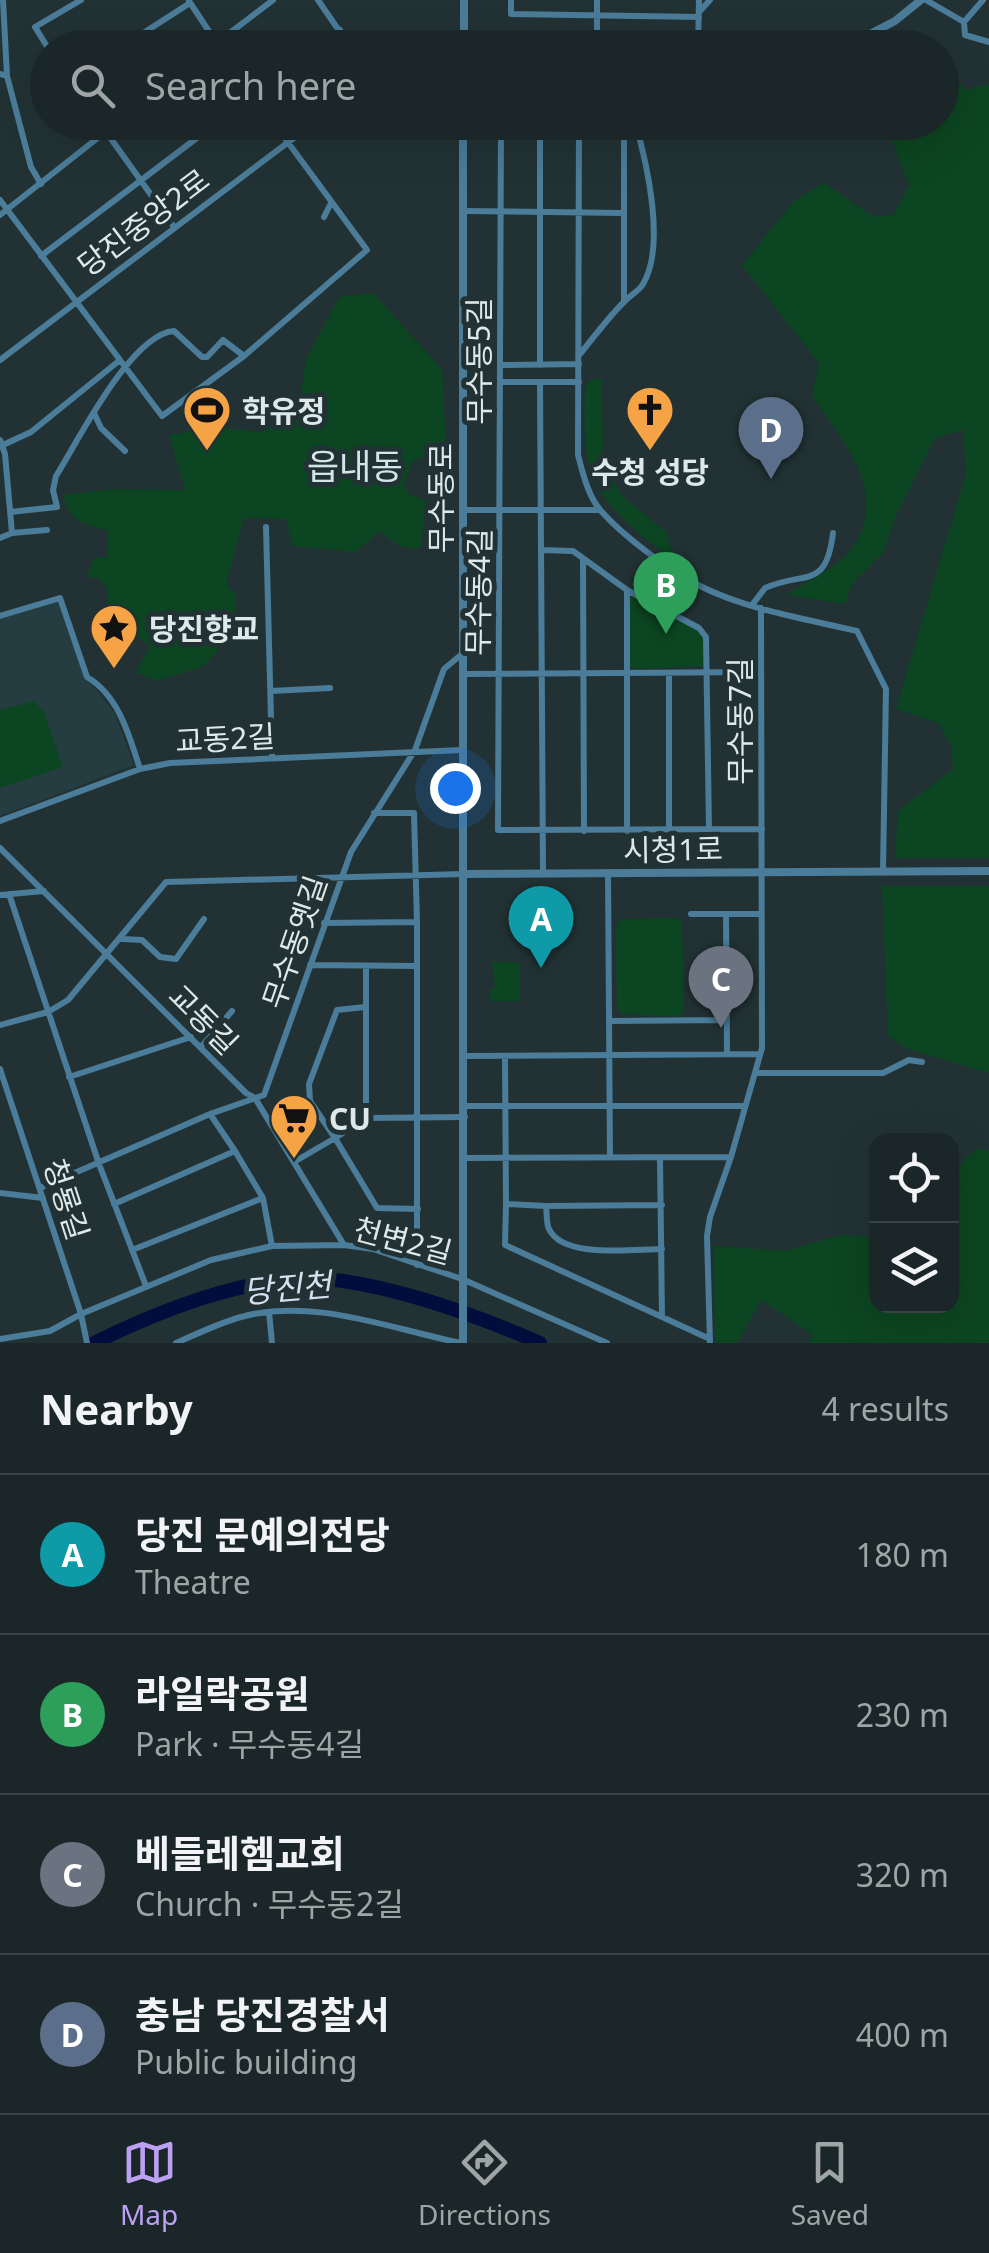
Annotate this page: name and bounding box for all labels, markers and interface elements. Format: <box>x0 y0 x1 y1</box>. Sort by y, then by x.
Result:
search box <box>30 30 959 140</box>
icon: search <box>65 58 120 113</box>
text: Search here <box>145 59 356 111</box>
street label: 당진중앙2로 <box>69 159 217 285</box>
street label: 무수동5길 <box>458 297 499 425</box>
sports icon: 학유정 <box>181 384 233 452</box>
church icon: 수청 성당 <box>624 384 676 452</box>
place label: 학유정 <box>242 390 325 431</box>
pin: D <box>738 396 804 479</box>
district label: 읍내동 <box>307 442 403 489</box>
street label: 무수동로 <box>420 443 461 553</box>
place label: 수청 성당 <box>591 451 709 492</box>
street label: 무수동4길 <box>456 528 500 656</box>
pin: B <box>634 552 698 634</box>
place icon: 당진향교 <box>88 602 140 670</box>
place label: 당진향교 <box>149 608 259 649</box>
street label: 무수동7길 <box>719 657 760 785</box>
street label: 교동2길 <box>174 715 276 761</box>
your location <box>430 763 481 814</box>
street label: 시청1로 <box>623 828 723 870</box>
street label: 무수동옛길 <box>252 870 336 1014</box>
pin: A <box>508 886 574 968</box>
pin: C <box>688 946 754 1028</box>
street label: 교동길 <box>160 975 248 1063</box>
supermarket icon: CU <box>268 1092 320 1160</box>
place label: CU <box>329 1098 371 1139</box>
map controls <box>869 1133 959 1313</box>
button: locate <box>869 1133 959 1223</box>
street label: 청룡길 <box>35 1153 99 1245</box>
street label: 천변2길 <box>349 1207 457 1273</box>
button: layers <box>869 1223 959 1313</box>
water label: 당진천 <box>241 1261 336 1312</box>
text: Nearby <box>40 1380 193 1437</box>
text: 4 results <box>822 1387 949 1430</box>
text: 당진 문예의전당 <box>135 1508 390 1560</box>
text: A <box>61 1533 84 1576</box>
text: 180 m <box>856 1533 949 1576</box>
text: Theatre <box>135 1560 251 1603</box>
text: 라일락공원 <box>135 1667 310 1719</box>
text: B <box>62 1693 83 1736</box>
text: 230 m <box>856 1693 949 1736</box>
text: Park · 무수동4길 <box>135 1722 364 1765</box>
text: 베들레헴교회 <box>135 1827 345 1879</box>
text: C <box>62 1853 83 1896</box>
text: 320 m <box>856 1853 949 1896</box>
text: Church · 무수동2길 <box>135 1882 404 1925</box>
text: 충남 당진경찰서 <box>135 1988 390 2040</box>
text: D <box>61 2013 84 2056</box>
text: 400 m <box>856 2013 949 2056</box>
text: Public building <box>135 2040 357 2083</box>
tab: Map <box>120 2135 178 2233</box>
tab: Directions <box>418 2135 551 2233</box>
tab: Saved <box>791 2135 869 2233</box>

